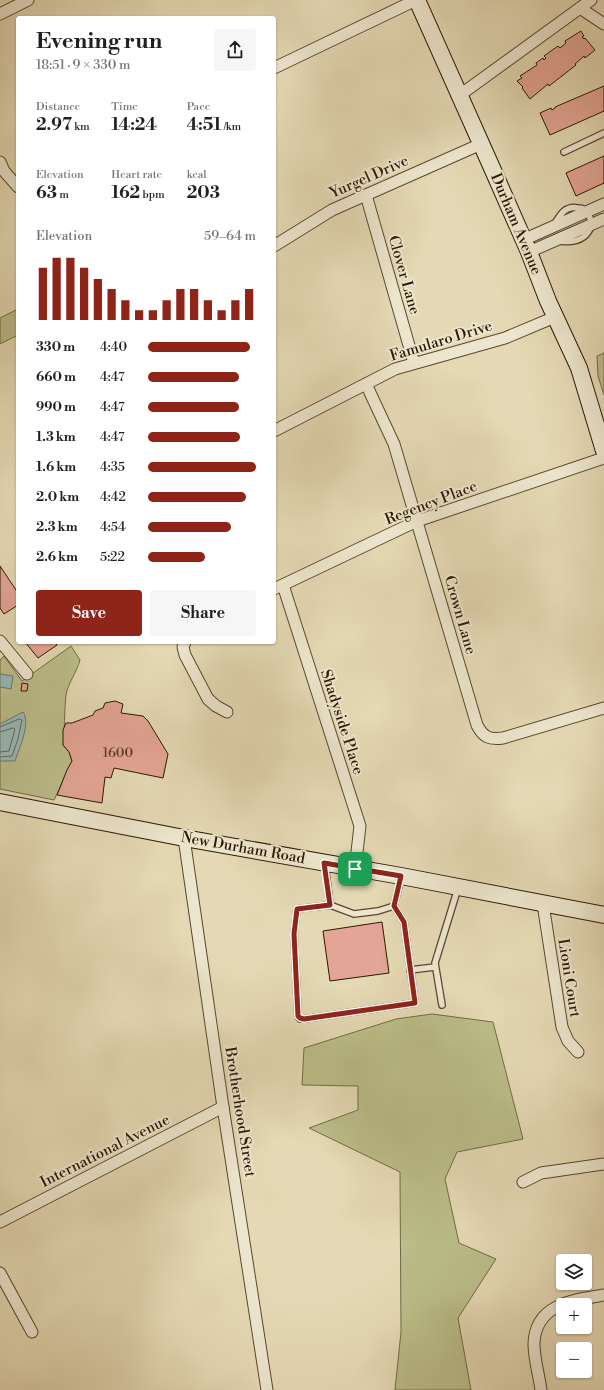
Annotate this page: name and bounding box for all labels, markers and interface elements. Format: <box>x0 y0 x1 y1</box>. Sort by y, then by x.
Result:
text: Evening run <box>36 28 162 55</box>
button: share <box>214 29 256 71</box>
text: 18:51 · 9 × 330 m <box>36 57 130 73</box>
text: Distance <box>36 100 80 114</box>
text: Time <box>111 100 138 114</box>
text: Pace <box>187 100 210 114</box>
text: 2.97 <box>36 114 72 136</box>
text: 14:24 <box>111 114 157 136</box>
text: 4:51 <box>187 114 221 136</box>
text: km <box>72 120 90 134</box>
text: /km <box>221 120 241 134</box>
street label: Yurgel Drive <box>326 151 412 203</box>
text: Elevation <box>36 168 84 182</box>
text: Heart rate <box>111 168 162 182</box>
text: kcal <box>187 168 207 182</box>
street label: Durham Avenue <box>486 170 546 278</box>
text: 63 <box>36 182 57 204</box>
text: 162 <box>111 182 140 204</box>
text: 203 <box>187 182 220 204</box>
text: m <box>57 188 69 202</box>
text: bpm <box>140 188 165 202</box>
text: Elevation <box>36 228 92 244</box>
text: 59–64 m <box>204 228 256 244</box>
street label: Clover Lane <box>384 233 424 317</box>
street label: Famularo Drive <box>387 316 495 366</box>
text: 330 m <box>36 339 75 355</box>
text: 4:40 <box>100 339 127 355</box>
text: 660 m <box>36 369 76 385</box>
text: 4:47 <box>100 369 124 385</box>
text: 990 m <box>36 399 76 415</box>
text: 4:47 <box>100 399 124 415</box>
text: 1.3 km <box>36 429 76 445</box>
text: 4:47 <box>100 429 124 445</box>
text: 1.6 km <box>36 459 76 475</box>
text: 4:35 <box>100 459 125 475</box>
street label: Regency Place <box>382 477 480 529</box>
text: 2.0 km <box>36 489 79 505</box>
text: 4:42 <box>100 489 126 505</box>
text: 2.3 km <box>36 519 77 535</box>
text: 4:54 <box>100 519 126 535</box>
text: 2.6 km <box>36 549 78 565</box>
text: 5:22 <box>100 549 125 565</box>
street label: Crown Lane <box>440 573 480 657</box>
button: Save <box>36 590 142 636</box>
button: Share <box>150 590 256 636</box>
street label: Shadyside Place <box>316 667 368 777</box>
house number: 1600 <box>103 745 133 761</box>
street label: New Durham Road <box>179 828 307 868</box>
pin <box>338 852 372 886</box>
icon: arrive <box>344 858 366 880</box>
street label: Lioni Court <box>553 937 585 1020</box>
street label: Brotherhood Street <box>220 1045 260 1179</box>
street label: International Avenue <box>37 1110 173 1192</box>
map controls <box>556 1254 592 1378</box>
button: layers <box>556 1254 592 1290</box>
button: + <box>556 1298 592 1334</box>
button: − <box>556 1342 592 1378</box>

